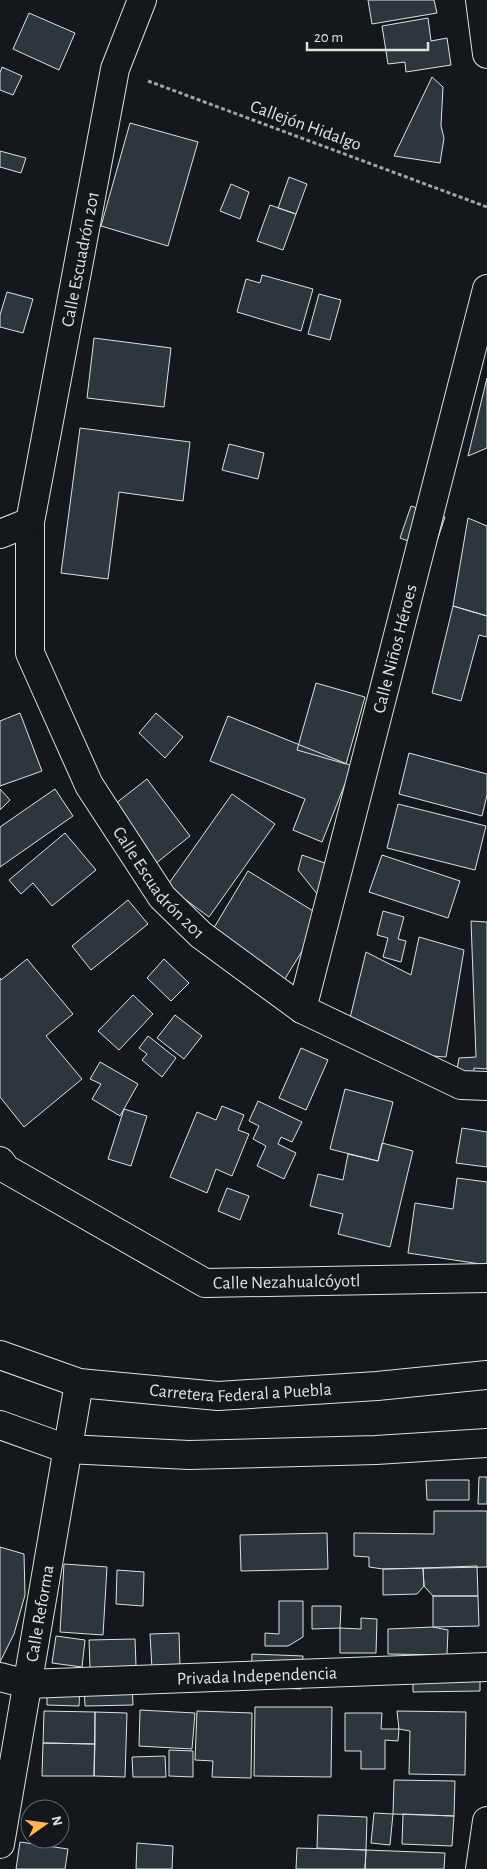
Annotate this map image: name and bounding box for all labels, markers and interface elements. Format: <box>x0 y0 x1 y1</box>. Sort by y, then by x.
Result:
scale bar <box>307 20 428 52</box>
text: 20 m <box>314 30 343 45</box>
street label: Callejón Hidalgo <box>248 97 364 154</box>
street label: Calle Escuadrón 201 <box>59 190 103 328</box>
street label: Calle Niños Héroes <box>370 583 421 715</box>
street label: Calle Escuadrón 201 <box>109 824 207 943</box>
street label: Calle Nezahualcóyotl <box>213 1272 360 1293</box>
street label: Carretera Federal a Puebla <box>149 1381 332 1406</box>
street label: Calle Reforma <box>23 1564 58 1663</box>
street label: Privada Independencia <box>176 1665 338 1688</box>
north arrow <box>20 1799 70 1849</box>
text: N <box>49 1815 65 1828</box>

